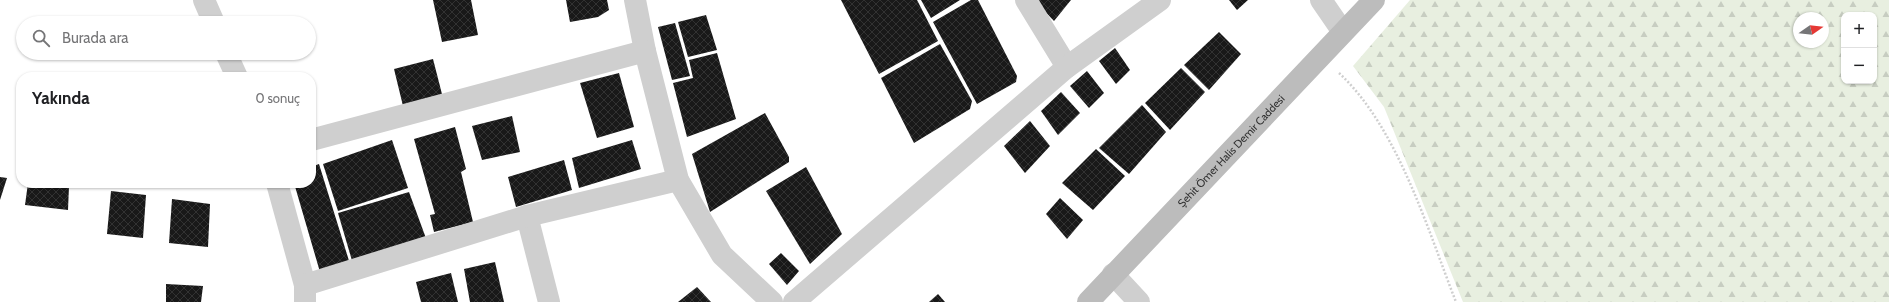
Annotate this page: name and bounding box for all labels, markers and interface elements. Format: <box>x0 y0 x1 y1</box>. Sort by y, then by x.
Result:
north arrow <box>1793 12 1829 48</box>
map controls <box>1841 12 1877 84</box>
button: + <box>1841 12 1877 48</box>
search box <box>16 16 316 60</box>
icon: search <box>30 27 52 49</box>
text: Burada ara <box>62 29 129 47</box>
button: − <box>1841 48 1877 84</box>
text: Yakında <box>32 88 90 108</box>
text: 0 sonuç <box>255 90 300 106</box>
street label: Şehit Ömer Halis Demir Caddesi <box>1175 92 1288 210</box>

